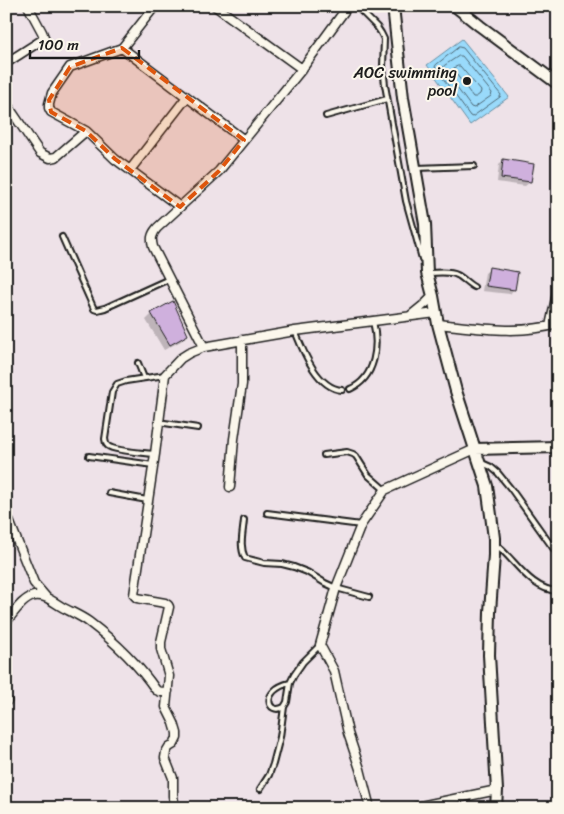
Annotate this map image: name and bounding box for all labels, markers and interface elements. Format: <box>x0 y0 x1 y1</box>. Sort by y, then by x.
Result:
scale bar <box>30 28 139 60</box>
text: 100 m <box>38 32 79 58</box>
place label: AOC swimming pool <box>352 58 457 105</box>
marker: AOC swimming pool <box>461 75 473 87</box>

